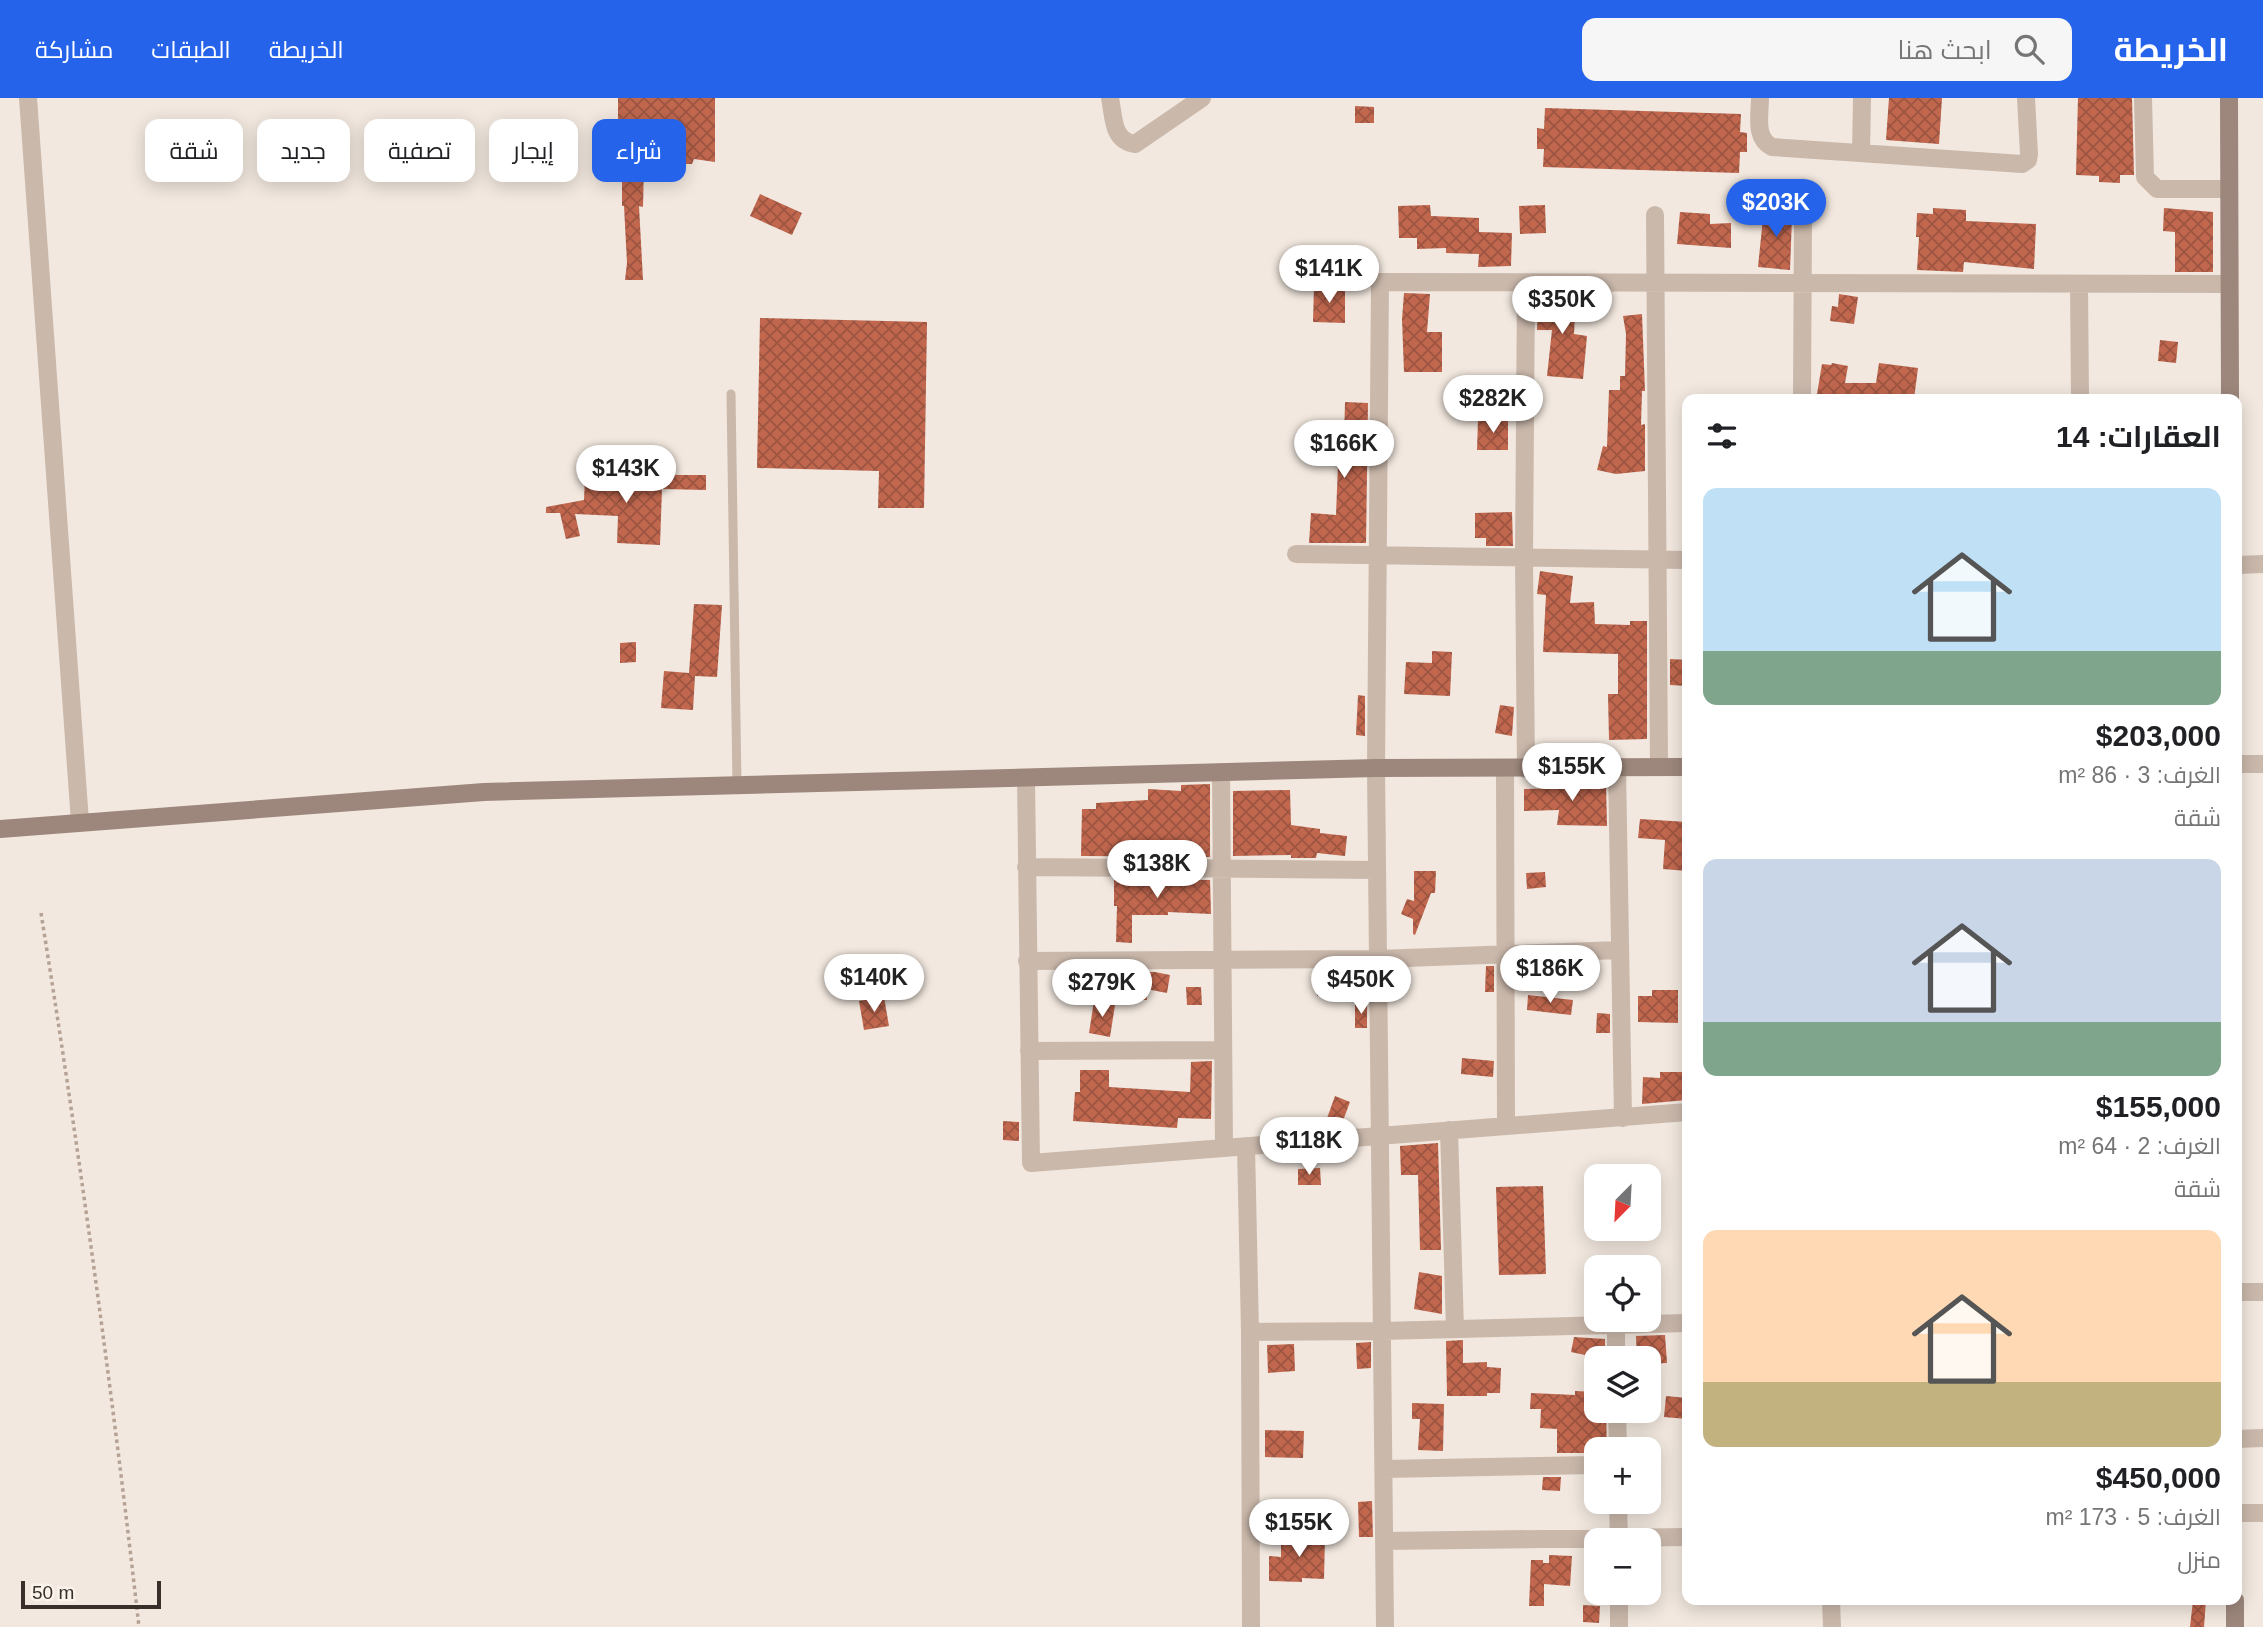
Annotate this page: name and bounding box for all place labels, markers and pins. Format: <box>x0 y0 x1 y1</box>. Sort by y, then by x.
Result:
pin: $203K <box>1727 180 1825 239</box>
pin: $141K <box>1280 246 1378 305</box>
pin: $350K <box>1513 276 1611 336</box>
pin: $282K <box>1444 376 1542 435</box>
pin: $166K <box>1295 420 1393 480</box>
pin: $143K <box>577 446 675 505</box>
pin: $155K <box>1523 744 1621 803</box>
pin: $138K <box>1108 840 1206 900</box>
pin: $186K <box>1501 946 1599 1005</box>
pin: $140K <box>825 954 923 1014</box>
pin: $450K <box>1312 956 1410 1016</box>
pin: $279K <box>1053 960 1151 1019</box>
pin: $118K <box>1260 1118 1358 1177</box>
pin: $155K <box>1250 1500 1348 1559</box>

